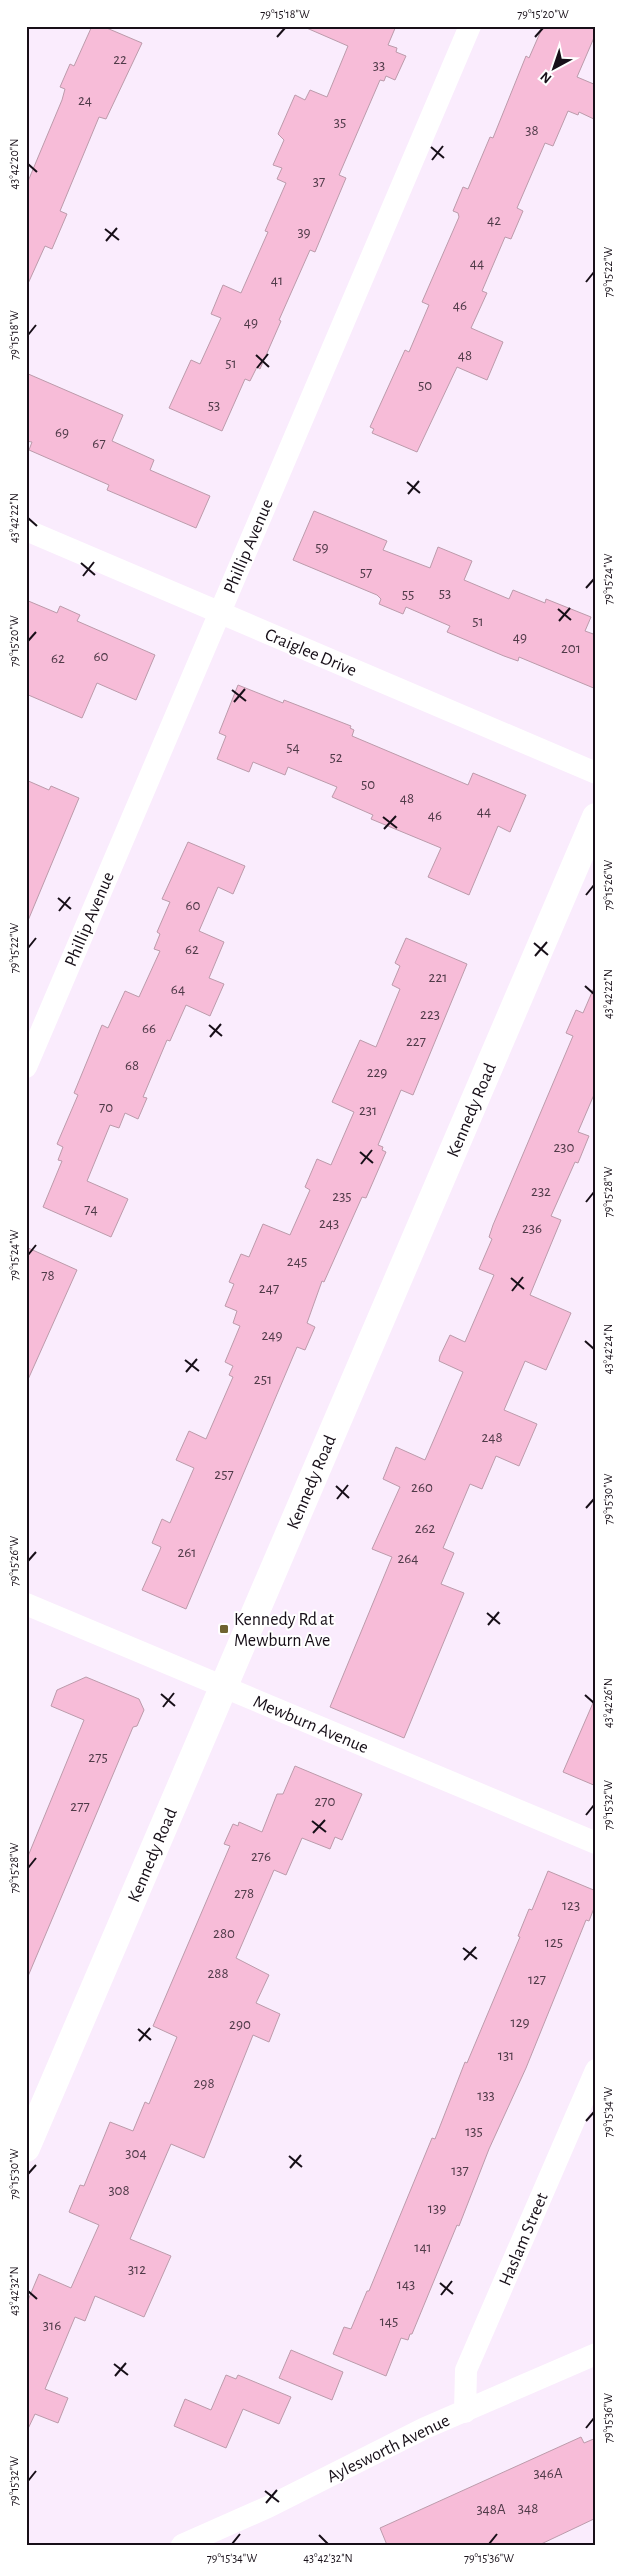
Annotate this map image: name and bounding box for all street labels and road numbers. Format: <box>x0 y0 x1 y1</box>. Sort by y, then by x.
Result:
street label: Phillip Avenue <box>221 496 277 596</box>
street label: Craiglee Drive <box>262 626 359 680</box>
street label: Phillip Avenue <box>62 869 118 969</box>
street label: Kennedy Road <box>444 1061 500 1160</box>
street label: Kennedy Road <box>284 1433 340 1532</box>
street label: Mewburn Avenue <box>250 1693 371 1757</box>
street label: Kennedy Road <box>125 1806 181 1905</box>
street label: Haslam Street <box>496 2190 552 2289</box>
street label: Aylesworth Avenue <box>324 2411 453 2486</box>

